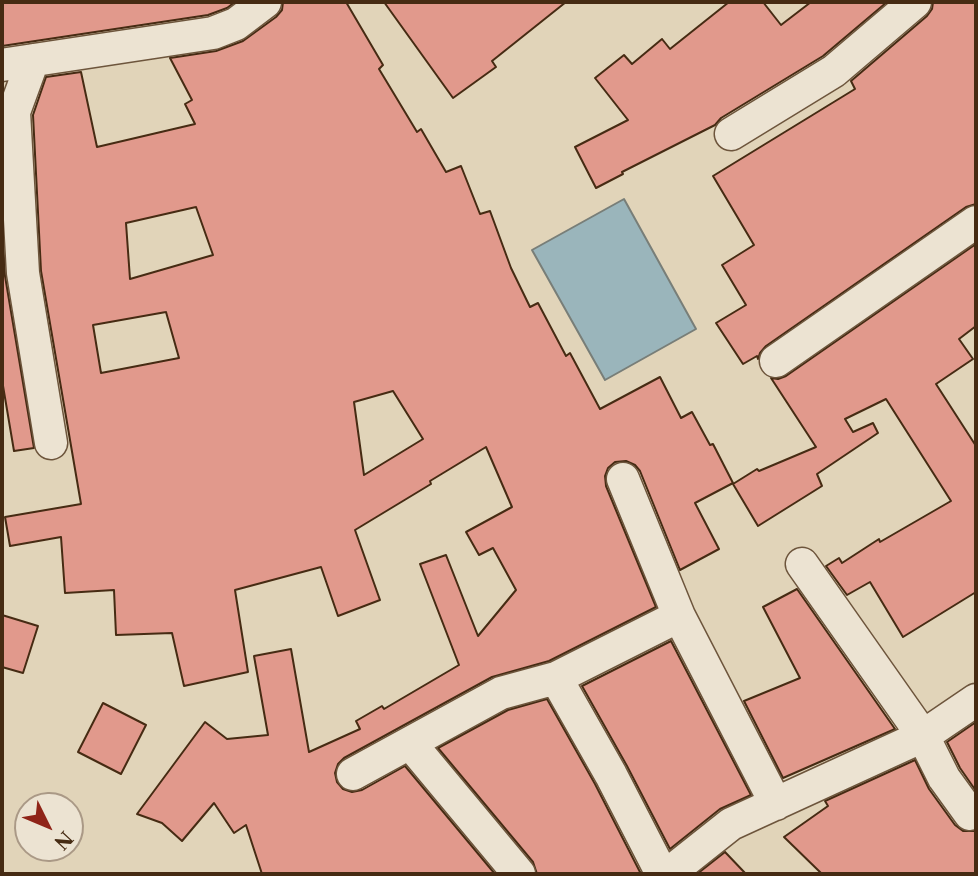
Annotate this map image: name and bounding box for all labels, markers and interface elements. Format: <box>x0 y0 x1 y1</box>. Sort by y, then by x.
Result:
north arrow <box>14 792 84 862</box>
text: N <box>49 826 77 854</box>

